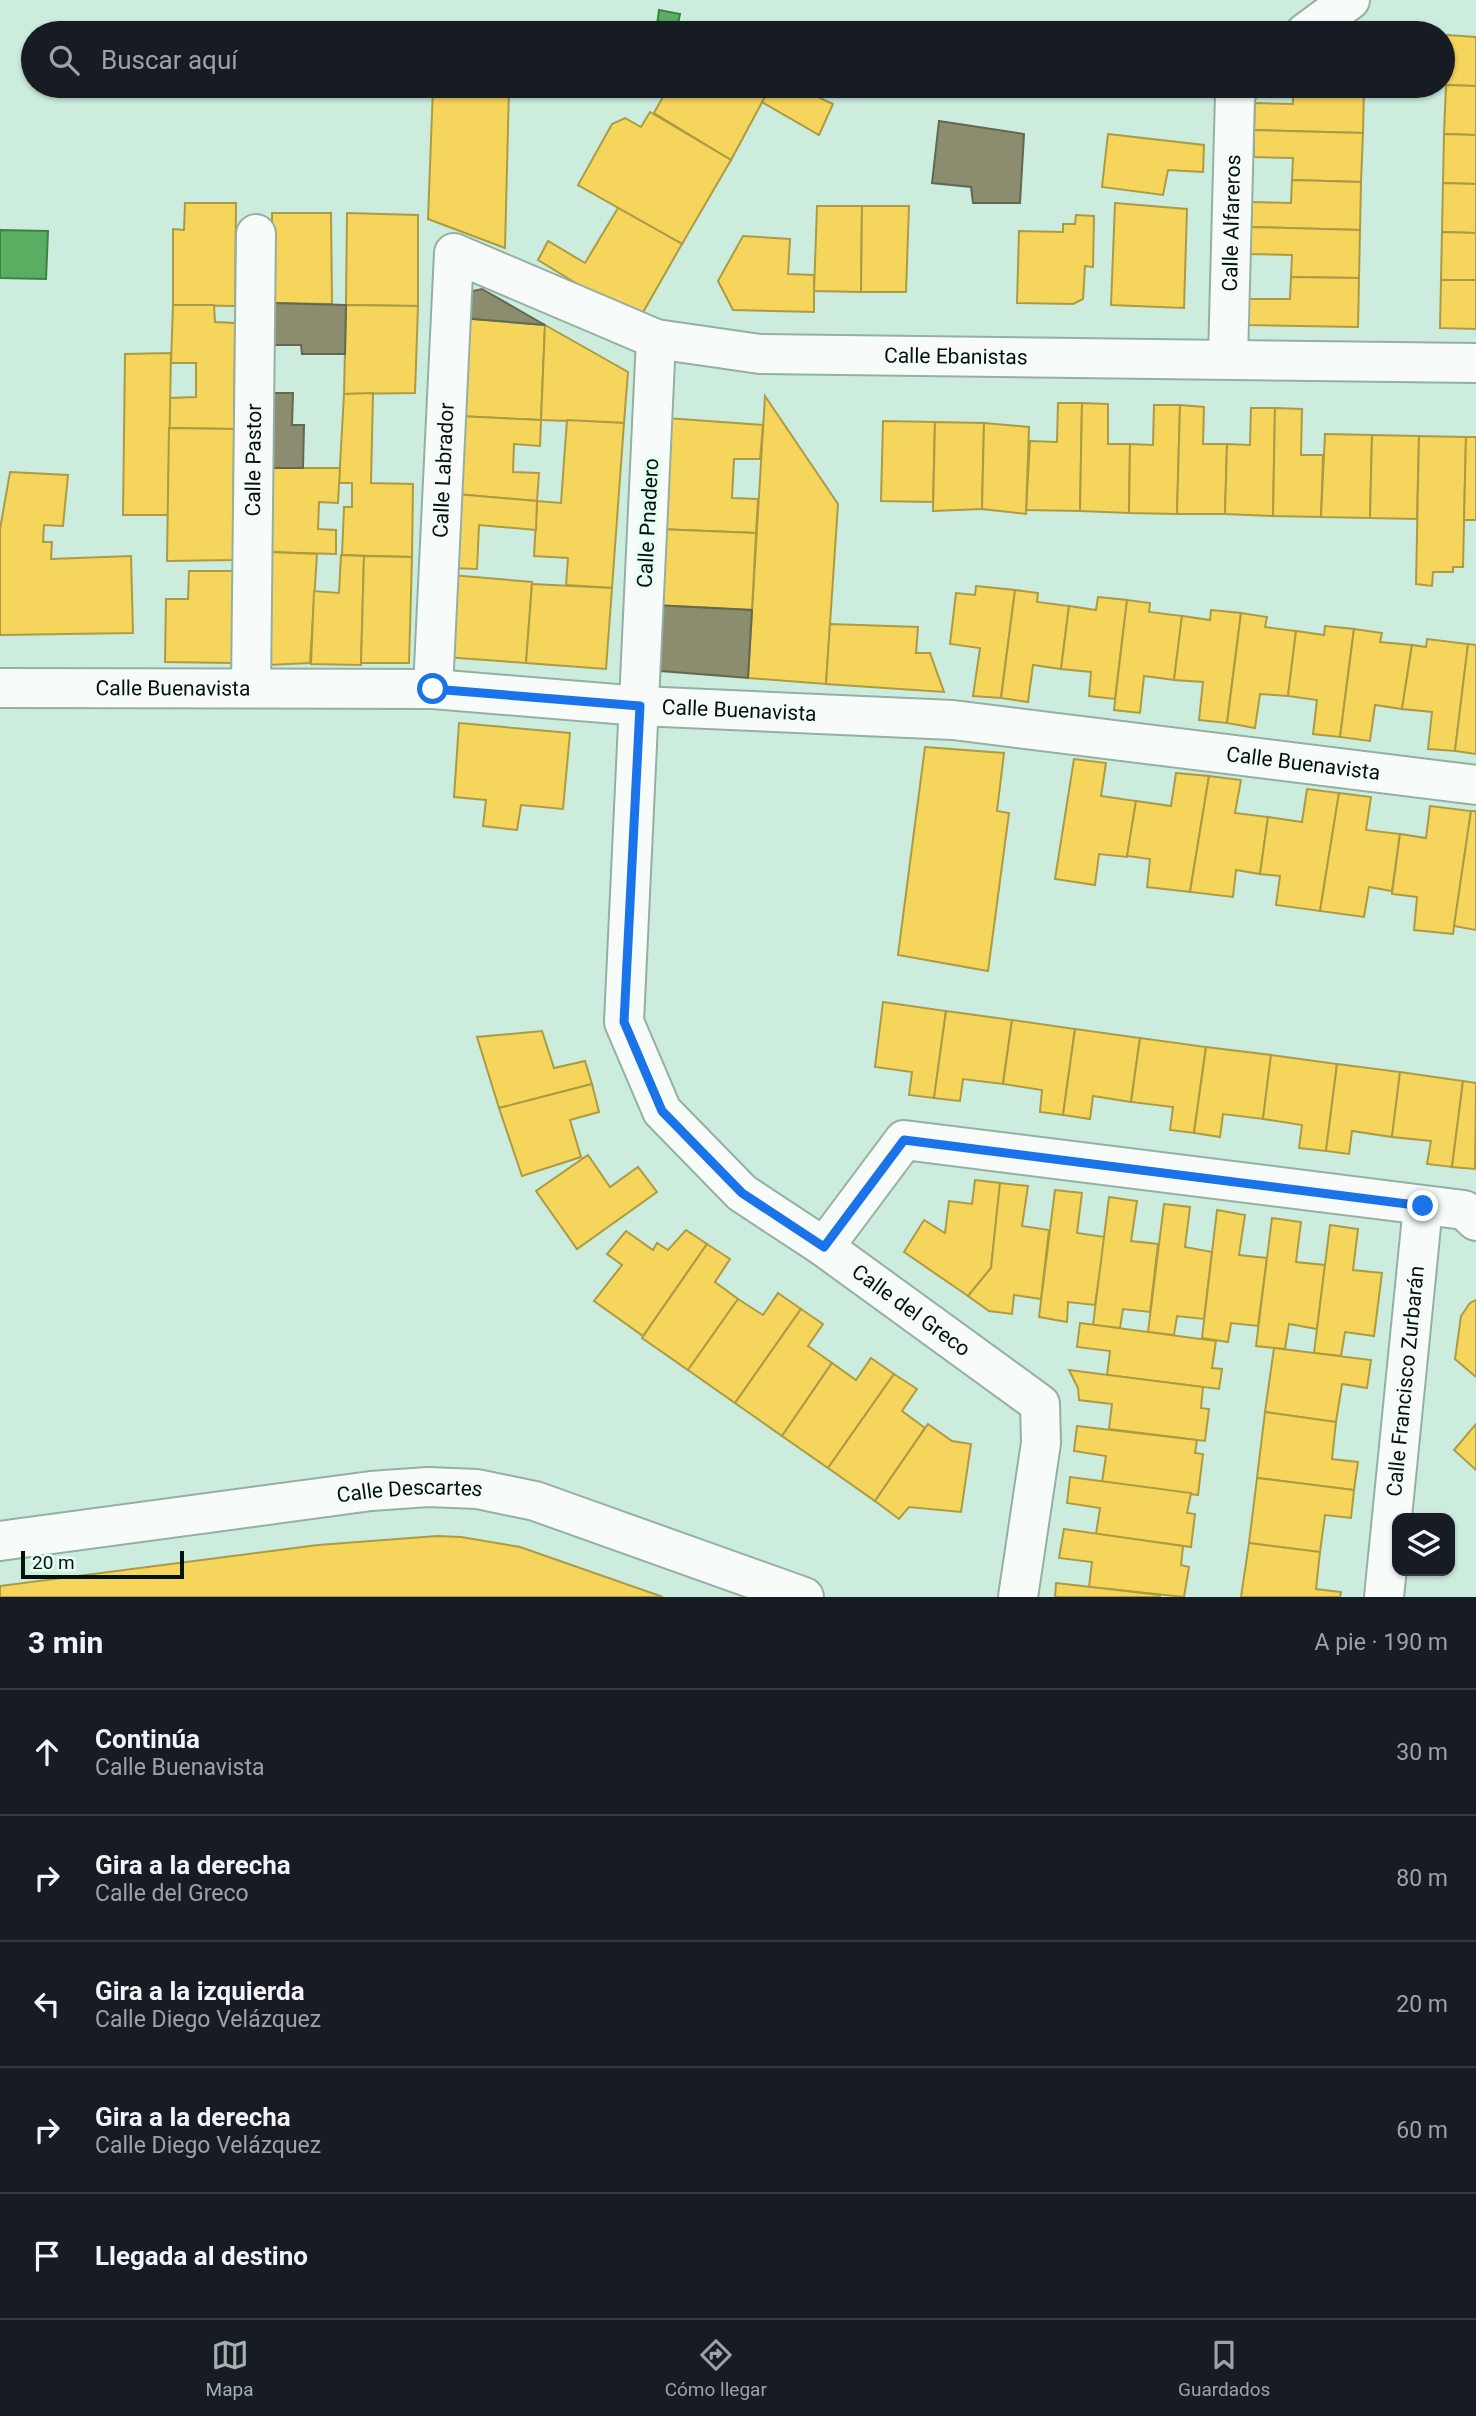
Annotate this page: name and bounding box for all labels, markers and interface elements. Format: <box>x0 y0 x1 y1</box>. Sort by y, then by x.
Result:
search box <box>21 21 1455 98</box>
icon: search <box>45 41 83 79</box>
text: Buscar aquí <box>101 45 238 75</box>
street label: Calle Alfareros <box>1218 154 1245 292</box>
street label: Calle Ebanistas <box>884 344 1028 369</box>
street label: Calle Labrador <box>428 402 459 538</box>
street label: Calle Pastor <box>241 403 266 517</box>
street label: Calle Pnadero <box>633 458 663 588</box>
route start <box>417 673 448 704</box>
street label: Calle Buenavista <box>96 676 250 701</box>
street label: Calle Buenavista <box>661 695 817 726</box>
street label: Calle Buenavista <box>1225 742 1382 785</box>
route end <box>1407 1190 1438 1221</box>
street label: Calle del Greco <box>847 1259 975 1361</box>
street label: Calle Francisco Zurbarán <box>1382 1264 1429 1498</box>
street label: Calle Descartes <box>335 1475 485 1508</box>
map controls <box>1392 1513 1455 1576</box>
button: layers <box>1392 1513 1455 1576</box>
scale bar <box>21 1548 184 1580</box>
text: 20 m <box>32 1551 75 1574</box>
text: 3 min <box>28 1625 103 1660</box>
text: A pie · 190 m <box>1315 1629 1448 1656</box>
text: Continúa <box>95 1724 200 1754</box>
icon: ahead <box>28 1733 66 1771</box>
text: 30 m <box>1396 1739 1448 1766</box>
text: Calle Buenavista <box>95 1754 264 1781</box>
text: Gira a la derecha <box>95 1850 291 1880</box>
icon: right <box>28 1859 66 1897</box>
text: 80 m <box>1396 1865 1448 1892</box>
text: Calle del Greco <box>95 1880 249 1907</box>
text: Gira a la izquierda <box>95 1976 305 2006</box>
icon: left <box>28 1985 66 2023</box>
text: 20 m <box>1396 1991 1448 2018</box>
text: Calle Diego Velázquez <box>95 2006 321 2033</box>
text: Gira a la derecha <box>95 2102 291 2132</box>
icon: right <box>28 2111 66 2149</box>
text: 60 m <box>1396 2117 1448 2144</box>
text: Calle Diego Velázquez <box>95 2132 321 2159</box>
icon: arrive <box>28 2237 66 2275</box>
text: Llegada al destino <box>95 2241 308 2271</box>
tab: Mapa <box>206 2336 254 2401</box>
tab: Cómo llegar <box>665 2336 767 2401</box>
tab: Guardados <box>1178 2336 1270 2401</box>

